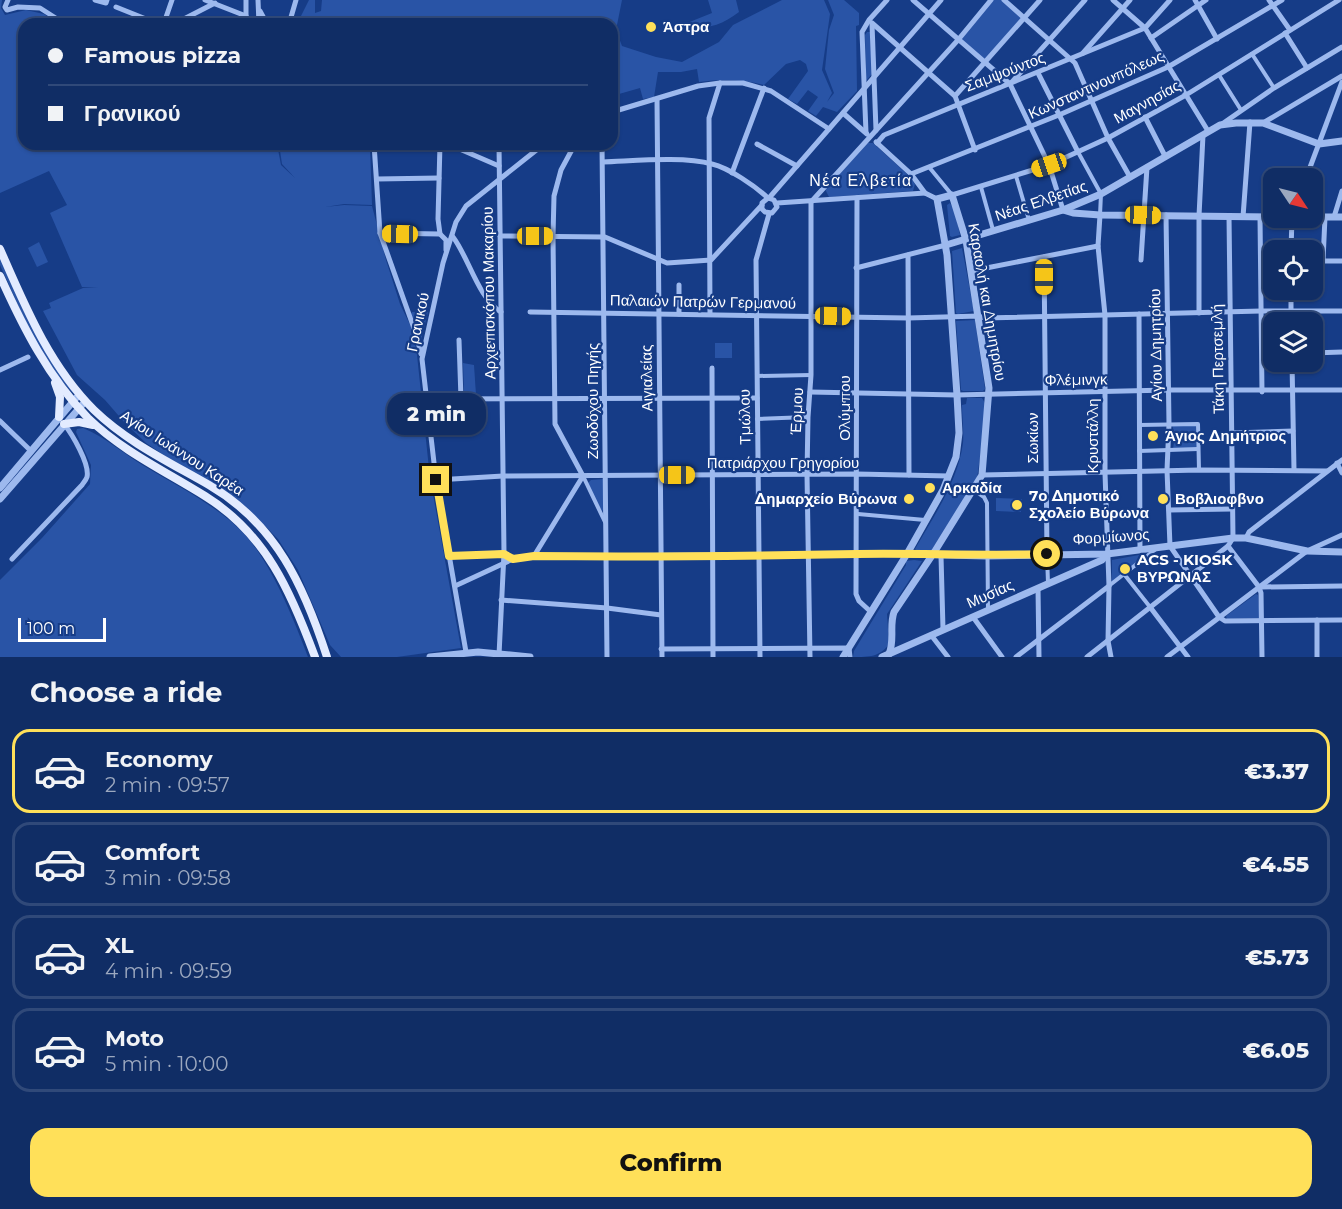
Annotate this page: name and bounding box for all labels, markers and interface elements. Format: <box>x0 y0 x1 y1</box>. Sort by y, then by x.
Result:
place label: Άστρα <box>663 17 710 36</box>
marker: Άστρα <box>644 20 658 34</box>
text: Famous pizza <box>84 42 241 69</box>
street label: Κωνσταντινουπόλεως <box>1025 46 1167 123</box>
street label: Σαμψούντος <box>962 48 1048 95</box>
street label: Μαγνησίας <box>1110 76 1183 128</box>
text: Γρανικού <box>84 100 181 127</box>
car <box>1029 151 1069 179</box>
north arrow <box>1263 168 1323 228</box>
map controls <box>1263 168 1323 372</box>
district label: Νέα Ελβετία <box>809 171 913 190</box>
street label: Νέας Ελβετίας <box>992 176 1089 225</box>
car <box>1125 205 1161 225</box>
street label: Αρχιεπισκόπου Μακαρίου <box>477 207 500 379</box>
street label: Καραολή και Δημητρίου <box>964 222 1011 382</box>
car <box>382 225 418 243</box>
car <box>517 227 553 245</box>
button: locate <box>1263 240 1323 300</box>
car <box>1035 259 1053 295</box>
street label: Αγίου Δημητρίου <box>1145 288 1166 402</box>
street label: Γρανικού <box>402 290 433 353</box>
street label: Παλαιών Πατρών Γερμανού <box>610 290 796 313</box>
street label: Τάκη Περτσεμλή <box>1207 304 1228 414</box>
car <box>815 307 851 325</box>
button: layers <box>1263 312 1323 372</box>
street label: Ζωοδόχου Πηγής <box>583 343 602 459</box>
street label: Αιγιαλείας <box>636 344 657 412</box>
street label: Φλέμινγκ <box>1044 369 1108 390</box>
street label: Ολύμπου <box>835 375 854 441</box>
street label: Έρμου <box>786 387 807 436</box>
street label: Τμώλου <box>735 389 754 445</box>
callout: 2 min <box>386 393 486 435</box>
street label: Κρυστάλλη <box>1083 399 1102 474</box>
text: 2 min <box>407 402 466 426</box>
street label: Αγίου Ιωάννου Καρέα <box>117 406 248 500</box>
street label: Σωκίων <box>1023 412 1042 464</box>
place label: Άγιος Δημήτριος <box>1165 426 1286 445</box>
marker: Άγιος Δημήτριος <box>1146 429 1160 443</box>
street label: Πατριάρχου Γρηγορίου <box>707 453 859 472</box>
route end <box>422 466 449 493</box>
car <box>659 466 695 484</box>
place label: Αρκαδία <box>942 478 1002 497</box>
marker: Αρκαδία <box>923 481 937 495</box>
place label: 7ο Δημοτικό Σχολείο Βύρωνα <box>1029 486 1150 522</box>
place label: Δημαρχείο Βύρωνα <box>754 489 898 508</box>
place label: Βοβλιοφβνο <box>1175 489 1264 508</box>
marker: Δημαρχείο Βύρωνα <box>902 492 916 506</box>
marker: Βοβλιοφβνο <box>1156 492 1170 506</box>
marker: 7ο Δημοτικό Σχολείο Βύρωνα <box>1010 498 1024 512</box>
street label: Φορμίωνος <box>1072 524 1150 549</box>
route start <box>1033 540 1060 567</box>
place label: ACS - KIOSK ΒΥΡΩΝΑΣ <box>1136 550 1233 586</box>
marker: ACS - KIOSK ΒΥΡΩΝΑΣ <box>1118 562 1132 576</box>
street label: Μυσίας <box>963 575 1016 612</box>
scale bar <box>18 615 106 642</box>
text: 100 m <box>27 619 75 638</box>
text: Choose a ride <box>30 676 222 709</box>
icon: car <box>33 744 87 798</box>
text: Economy <box>105 746 213 773</box>
text: €3.37 <box>1244 758 1309 785</box>
text: 2 min · 09:57 <box>105 773 230 797</box>
icon: car <box>33 837 87 891</box>
text: Comfort <box>105 839 200 866</box>
text: €4.55 <box>1242 851 1309 878</box>
text: 3 min · 09:58 <box>105 866 231 890</box>
icon: car <box>33 930 87 984</box>
text: XL <box>105 932 134 959</box>
text: €5.73 <box>1245 944 1309 971</box>
text: 4 min · 09:59 <box>105 959 232 983</box>
icon: car <box>33 1023 87 1077</box>
text: Moto <box>105 1025 164 1052</box>
text: €6.05 <box>1243 1037 1309 1064</box>
text: 5 min · 10:00 <box>105 1052 228 1076</box>
button: Confirm <box>30 1128 1312 1197</box>

